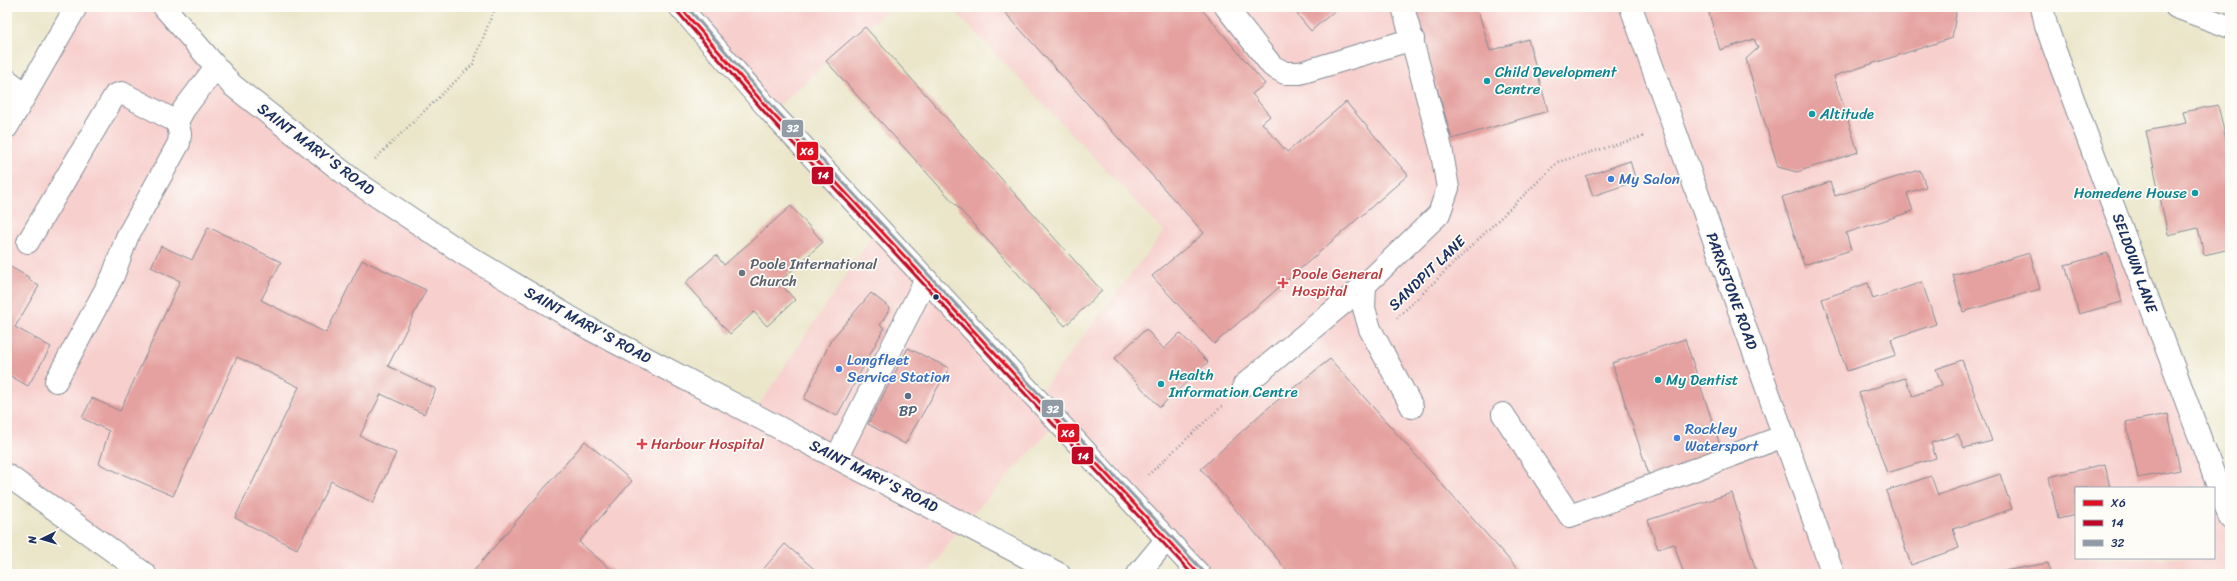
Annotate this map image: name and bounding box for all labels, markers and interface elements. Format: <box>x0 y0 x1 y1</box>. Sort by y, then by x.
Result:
place label: Child Development Centre <box>1495 59 1617 102</box>
marker: Child Development Centre <box>1482 76 1492 86</box>
street label: SAINT MARY'S ROAD <box>252 96 380 202</box>
place label: Altitude <box>1819 101 1874 127</box>
marker: Altitude <box>1807 109 1817 119</box>
line badge: 32 <box>781 119 804 138</box>
text: 32 <box>786 119 800 138</box>
line badge: X6 <box>796 141 819 161</box>
text: X6 <box>799 142 814 161</box>
line badge: 14 <box>811 166 834 185</box>
text: 14 <box>817 166 829 185</box>
place label: My Salon <box>1619 166 1680 192</box>
marker: My Salon <box>1606 174 1616 184</box>
place label: Homedene House <box>2074 180 2187 206</box>
marker: Homedene House <box>2190 188 2200 198</box>
street label: SELDOWN LANE <box>2105 209 2166 318</box>
street label: SANDPIT LANE <box>1382 228 1473 317</box>
street label: PARKSTONE ROAD <box>1699 229 1765 353</box>
place label: Poole International Church <box>750 251 878 294</box>
place label: Poole General Hospital <box>1292 261 1383 304</box>
marker: Poole International Church <box>737 268 747 278</box>
marker: Poole General Hospital <box>1277 277 1289 289</box>
street label: SAINT MARY'S ROAD <box>520 279 656 371</box>
unlabelled marker <box>931 292 941 302</box>
place label: Longfleet Service Station <box>847 347 950 390</box>
place label: Health Information Centre <box>1168 362 1298 405</box>
marker: Longfleet Service Station <box>834 364 844 374</box>
place label: My Dentist <box>1666 367 1739 393</box>
marker: My Dentist <box>1653 375 1663 385</box>
marker: Health Information Centre <box>1156 379 1166 389</box>
marker: BP <box>903 391 913 401</box>
place label: BP <box>899 398 917 424</box>
line badge: 32 <box>1041 399 1064 418</box>
text: 32 <box>1046 400 1060 419</box>
place label: Rockley Watersport <box>1685 416 1759 459</box>
line badge: X6 <box>1057 423 1080 443</box>
text: X6 <box>1060 424 1075 443</box>
place label: Harbour Hospital <box>651 431 765 457</box>
street label: SAINT MARY'S ROAD <box>805 432 943 520</box>
marker: Rockley Watersport <box>1672 433 1682 443</box>
marker: Harbour Hospital <box>636 438 648 450</box>
line badge: 14 <box>1071 446 1094 465</box>
text: 14 <box>1077 447 1089 466</box>
legend <box>2075 487 2215 559</box>
text: X6 <box>2110 492 2126 514</box>
text: 14 <box>2111 512 2124 534</box>
north arrow <box>22 519 62 559</box>
text: 32 <box>2111 532 2125 554</box>
text: N <box>23 535 42 545</box>

